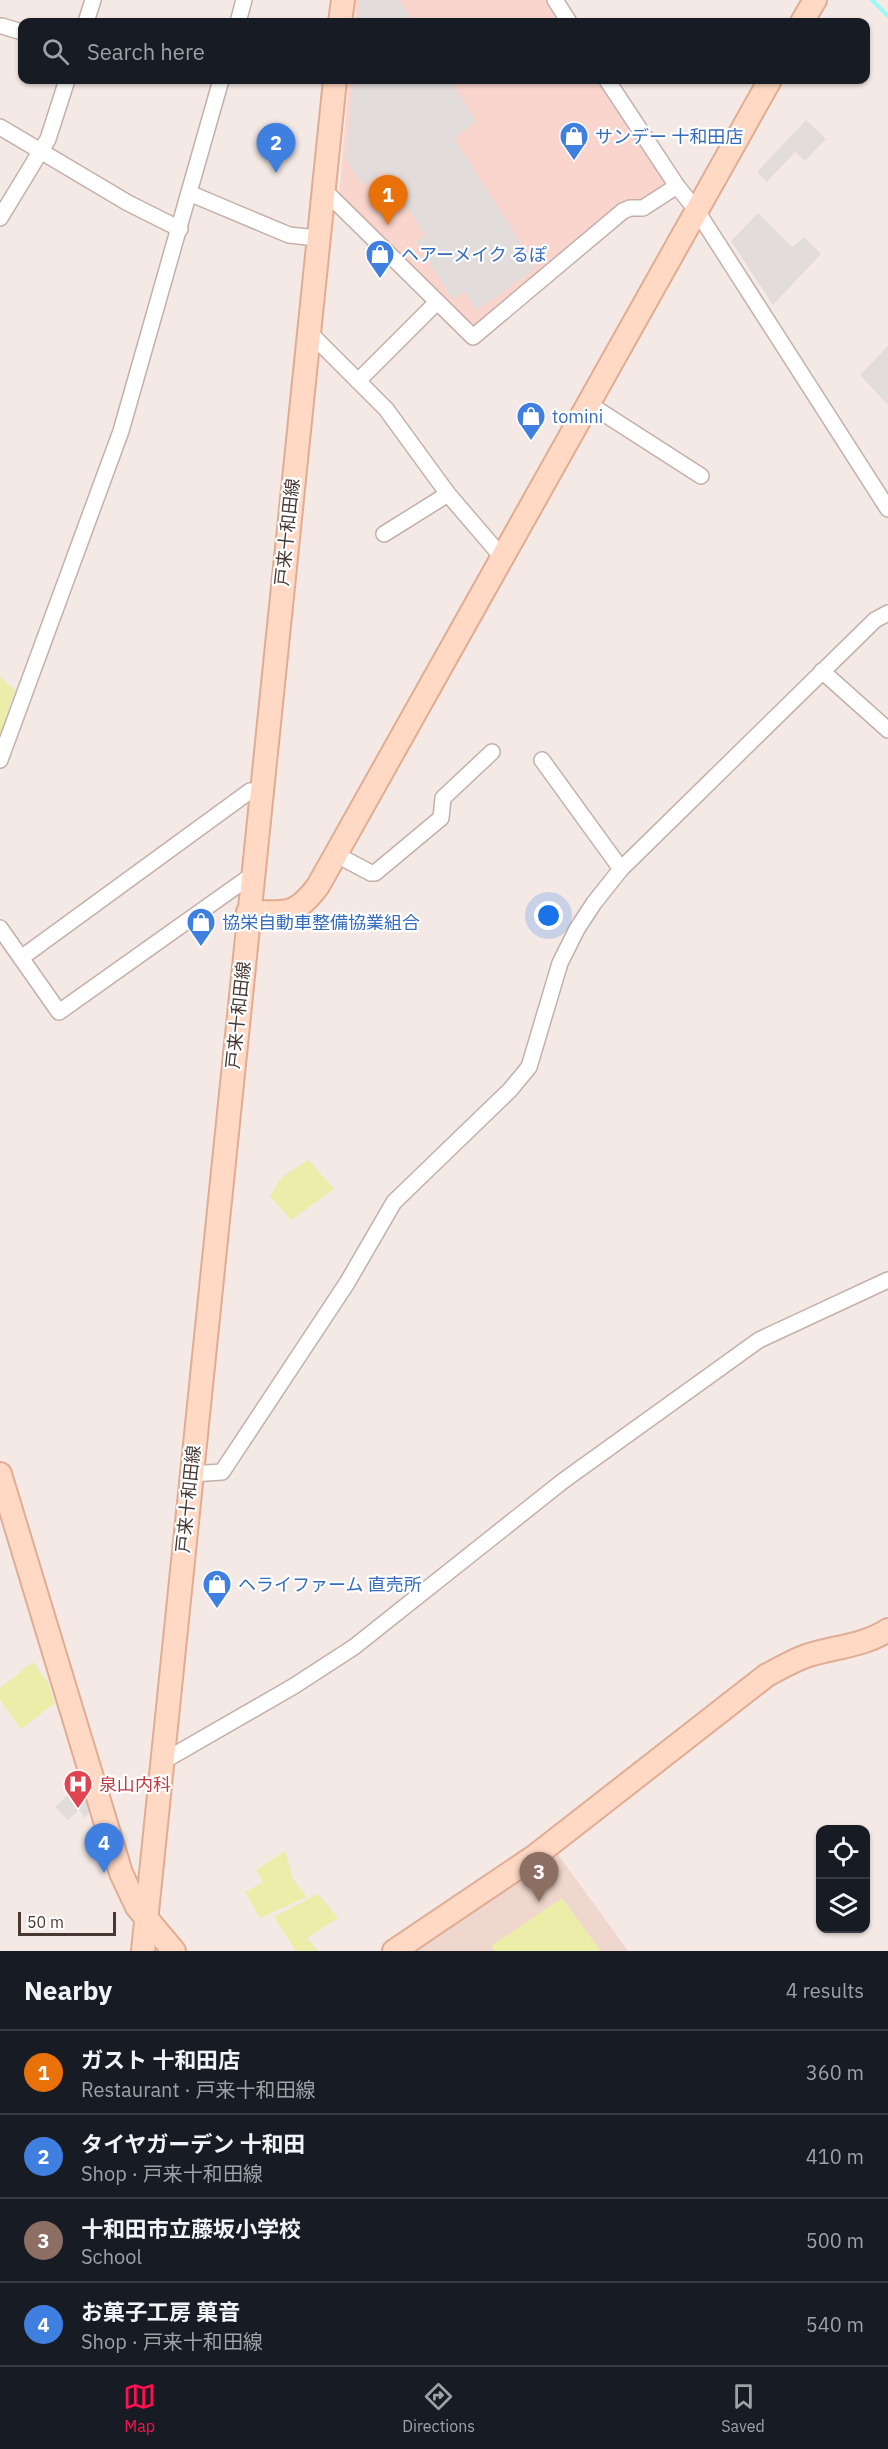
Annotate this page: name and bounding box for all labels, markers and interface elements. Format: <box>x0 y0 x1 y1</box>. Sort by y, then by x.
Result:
search box <box>18 18 870 84</box>
icon: search <box>39 35 72 68</box>
text: Search here <box>87 37 205 66</box>
shop icon: サンデー 十和田店 <box>558 120 590 162</box>
pin: 2 <box>256 124 296 173</box>
place label: サンデー 十和田店 <box>595 125 743 148</box>
pin: 1 <box>368 176 408 225</box>
shop icon: ヘアーメイク るぽ <box>364 238 396 280</box>
place label: ヘアーメイク るぽ <box>401 243 547 266</box>
shop icon: tomini <box>515 400 547 442</box>
place label: tomini <box>552 405 603 428</box>
street label: 戸来十和田線 <box>270 477 304 587</box>
your location <box>534 901 563 930</box>
shop icon: 協栄自動車整備協業組合 <box>185 906 217 948</box>
place label: 協栄自動車整備協業組合 <box>222 911 420 934</box>
street label: 戸来十和田線 <box>221 960 255 1070</box>
street label: 戸来十和田線 <box>171 1444 205 1554</box>
shop icon: ヘライファーム 直売所 <box>201 1568 233 1610</box>
place label: ヘライファーム 直売所 <box>238 1573 422 1596</box>
hospital icon: 泉山内科 <box>62 1768 94 1810</box>
place label: 泉山内科 <box>99 1773 171 1796</box>
pin: 4 <box>84 1824 124 1873</box>
map controls <box>816 1825 870 1933</box>
button: locate <box>816 1825 870 1879</box>
pin: 3 <box>520 1852 558 1902</box>
button: layers <box>816 1879 870 1933</box>
scale bar <box>18 1909 116 1936</box>
text: 50 m <box>27 1912 64 1932</box>
text: Nearby <box>24 1973 112 2007</box>
text: 4 results <box>786 1977 864 2004</box>
text: ガスト 十和田店 <box>81 2045 240 2074</box>
text: 1 <box>38 2059 50 2086</box>
text: 360 m <box>806 2059 864 2086</box>
text: Restaurant · 戸来十和田線 <box>81 2076 315 2103</box>
text: タイヤガーデン 十和田 <box>81 2129 306 2158</box>
text: 2 <box>38 2143 50 2170</box>
text: 410 m <box>806 2143 864 2170</box>
text: Shop · 戸来十和田線 <box>81 2160 263 2187</box>
text: 十和田市立藤坂小学校 <box>81 2214 301 2243</box>
text: 3 <box>38 2227 50 2254</box>
text: 500 m <box>806 2227 864 2254</box>
text: School <box>81 2243 142 2270</box>
text: お菓子工房 菓音 <box>81 2297 240 2326</box>
text: 4 <box>38 2311 50 2338</box>
text: 540 m <box>806 2311 864 2338</box>
text: Shop · 戸来十和田線 <box>81 2328 263 2355</box>
tab: Map <box>123 2380 156 2436</box>
tab: Directions <box>402 2380 475 2436</box>
tab: Saved <box>721 2380 765 2436</box>

